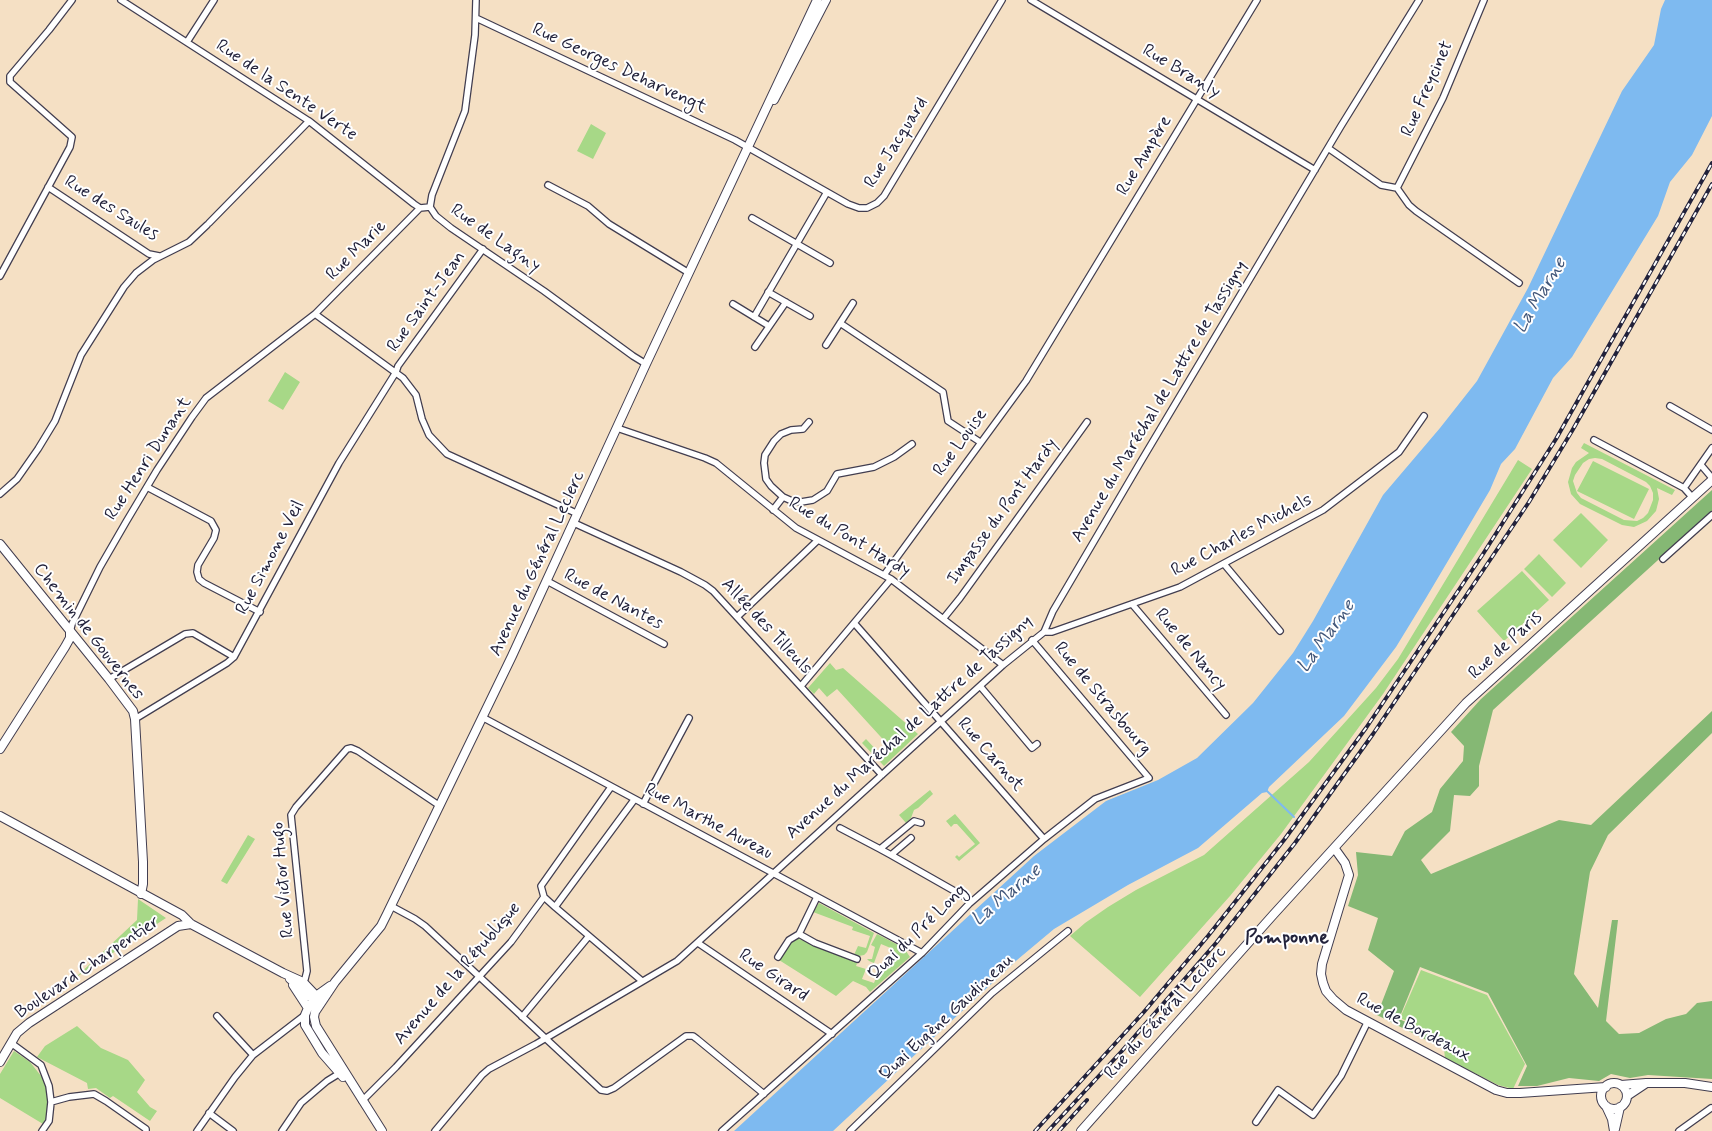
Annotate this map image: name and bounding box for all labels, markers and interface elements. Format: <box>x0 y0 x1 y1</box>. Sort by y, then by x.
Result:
street label: Rue Georges Deharvengt <box>528 19 710 119</box>
street label: Rue de la Sente Verte <box>211 36 361 146</box>
street label: Rue Freycinet <box>1397 38 1459 140</box>
street label: Rue Branly <box>1138 40 1224 104</box>
street label: Rue Jacquard <box>861 94 933 192</box>
street label: Rue Ampère <box>1113 112 1177 200</box>
street label: Rue des Saules <box>60 171 162 247</box>
street label: Rue de Lagny <box>446 200 544 278</box>
street label: Rue Marie <box>322 216 392 286</box>
street label: Rue Saint-Jean <box>383 247 471 357</box>
water label: La Marne <box>1510 254 1572 338</box>
street label: Avenue du Maréchal de Lattre de Tassigny <box>1067 257 1253 547</box>
street label: Rue Henri Dunant <box>101 393 197 525</box>
street label: Rue Louise <box>929 405 993 481</box>
street label: Impasse du Pont Hardy <box>943 435 1063 589</box>
street label: Avenue du Général Leclerc <box>486 468 590 660</box>
street label: Rue Charles Michels <box>1168 490 1316 582</box>
street label: Rue du Pont Hardy <box>784 493 914 583</box>
street label: Rue Simone Veil <box>232 497 310 619</box>
street label: Chemin de Gouvernes <box>28 559 148 705</box>
street label: Rue de Nantes <box>560 565 666 635</box>
street label: Allée des Tilleuls <box>716 574 816 680</box>
water label: La Marne <box>1293 596 1361 678</box>
street label: Rue de Nancy <box>1149 605 1231 695</box>
street label: Rue de Paris <box>1465 607 1547 685</box>
street label: Avenue du Maréchal de Lattre de Tassigny <box>782 611 1038 845</box>
street label: Rue de Strasbourg <box>1049 638 1155 760</box>
street label: Rue Carnot <box>952 714 1028 796</box>
street label: Rue Marthe Aureau <box>640 779 776 865</box>
street label: Rue Victor Hugo <box>268 821 300 939</box>
water label: La Marne <box>968 860 1046 932</box>
street label: Quai du Pré Long <box>864 880 972 986</box>
street label: Avenue de la République <box>390 898 526 1050</box>
street label: Boulevard Charpentier <box>12 912 164 1024</box>
district label: Pomponne <box>1245 927 1329 951</box>
street label: Rue du Général Leclerc <box>1100 942 1232 1084</box>
street label: Rue Girard <box>734 945 812 1007</box>
street label: Quai Eugène Gaudineau <box>875 950 1019 1086</box>
street label: Rue de Bordeaux <box>1352 989 1474 1067</box>

